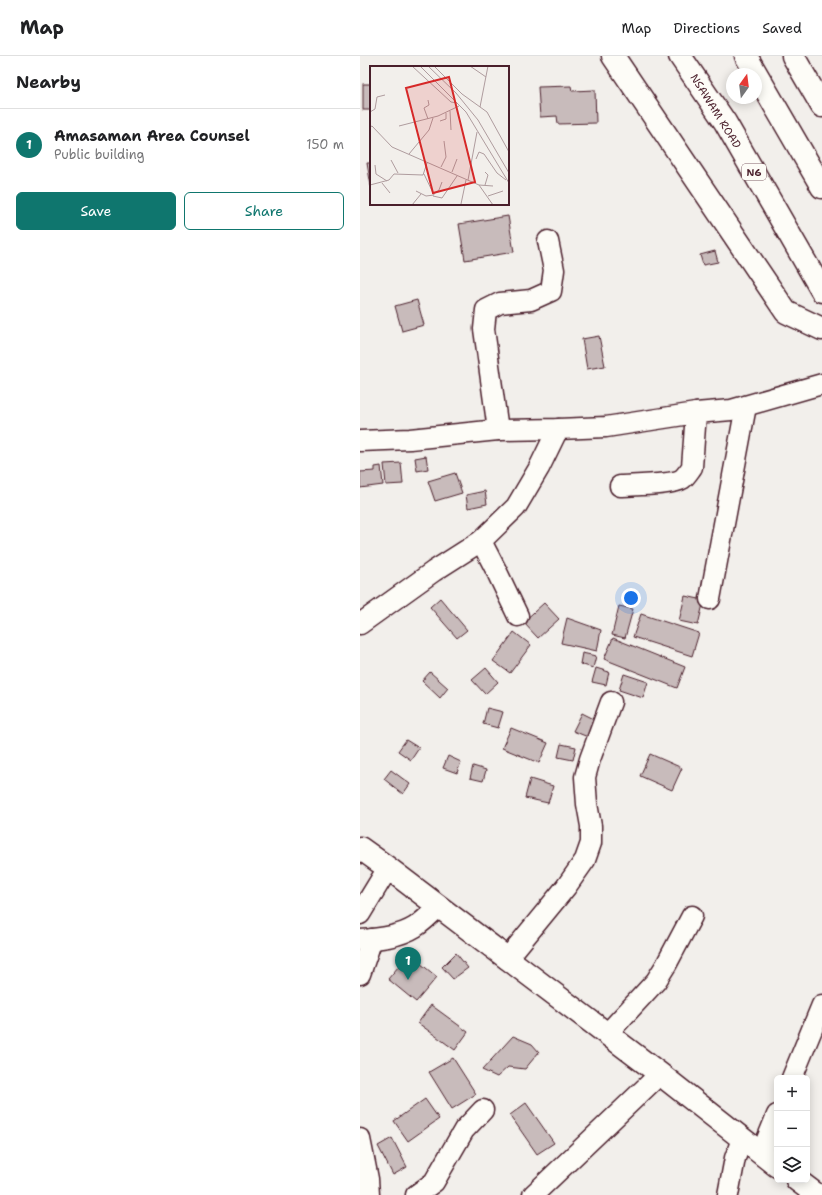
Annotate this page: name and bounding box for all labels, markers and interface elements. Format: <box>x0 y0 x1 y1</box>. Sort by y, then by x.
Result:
text: Map <box>20 15 64 40</box>
text: Map <box>622 19 652 37</box>
text: Directions <box>674 19 740 37</box>
text: Saved <box>762 19 802 37</box>
inset map <box>370 66 509 205</box>
north arrow <box>726 68 762 104</box>
text: Nearby <box>16 71 81 93</box>
street label: NSAWAM ROAD <box>687 71 744 151</box>
text: Amasaman Area Counsel <box>54 126 250 146</box>
text: 1 <box>26 136 32 153</box>
text: 150 m <box>306 136 344 153</box>
text: Public building <box>54 146 145 163</box>
road number: N6 <box>742 164 766 180</box>
button: Save <box>16 192 176 230</box>
button: Share <box>184 192 344 230</box>
your location <box>621 588 641 608</box>
pin: 1 <box>395 947 421 980</box>
map controls <box>774 1075 810 1183</box>
button: + <box>774 1075 810 1111</box>
button: − <box>774 1111 810 1147</box>
button: layers <box>774 1147 810 1183</box>

